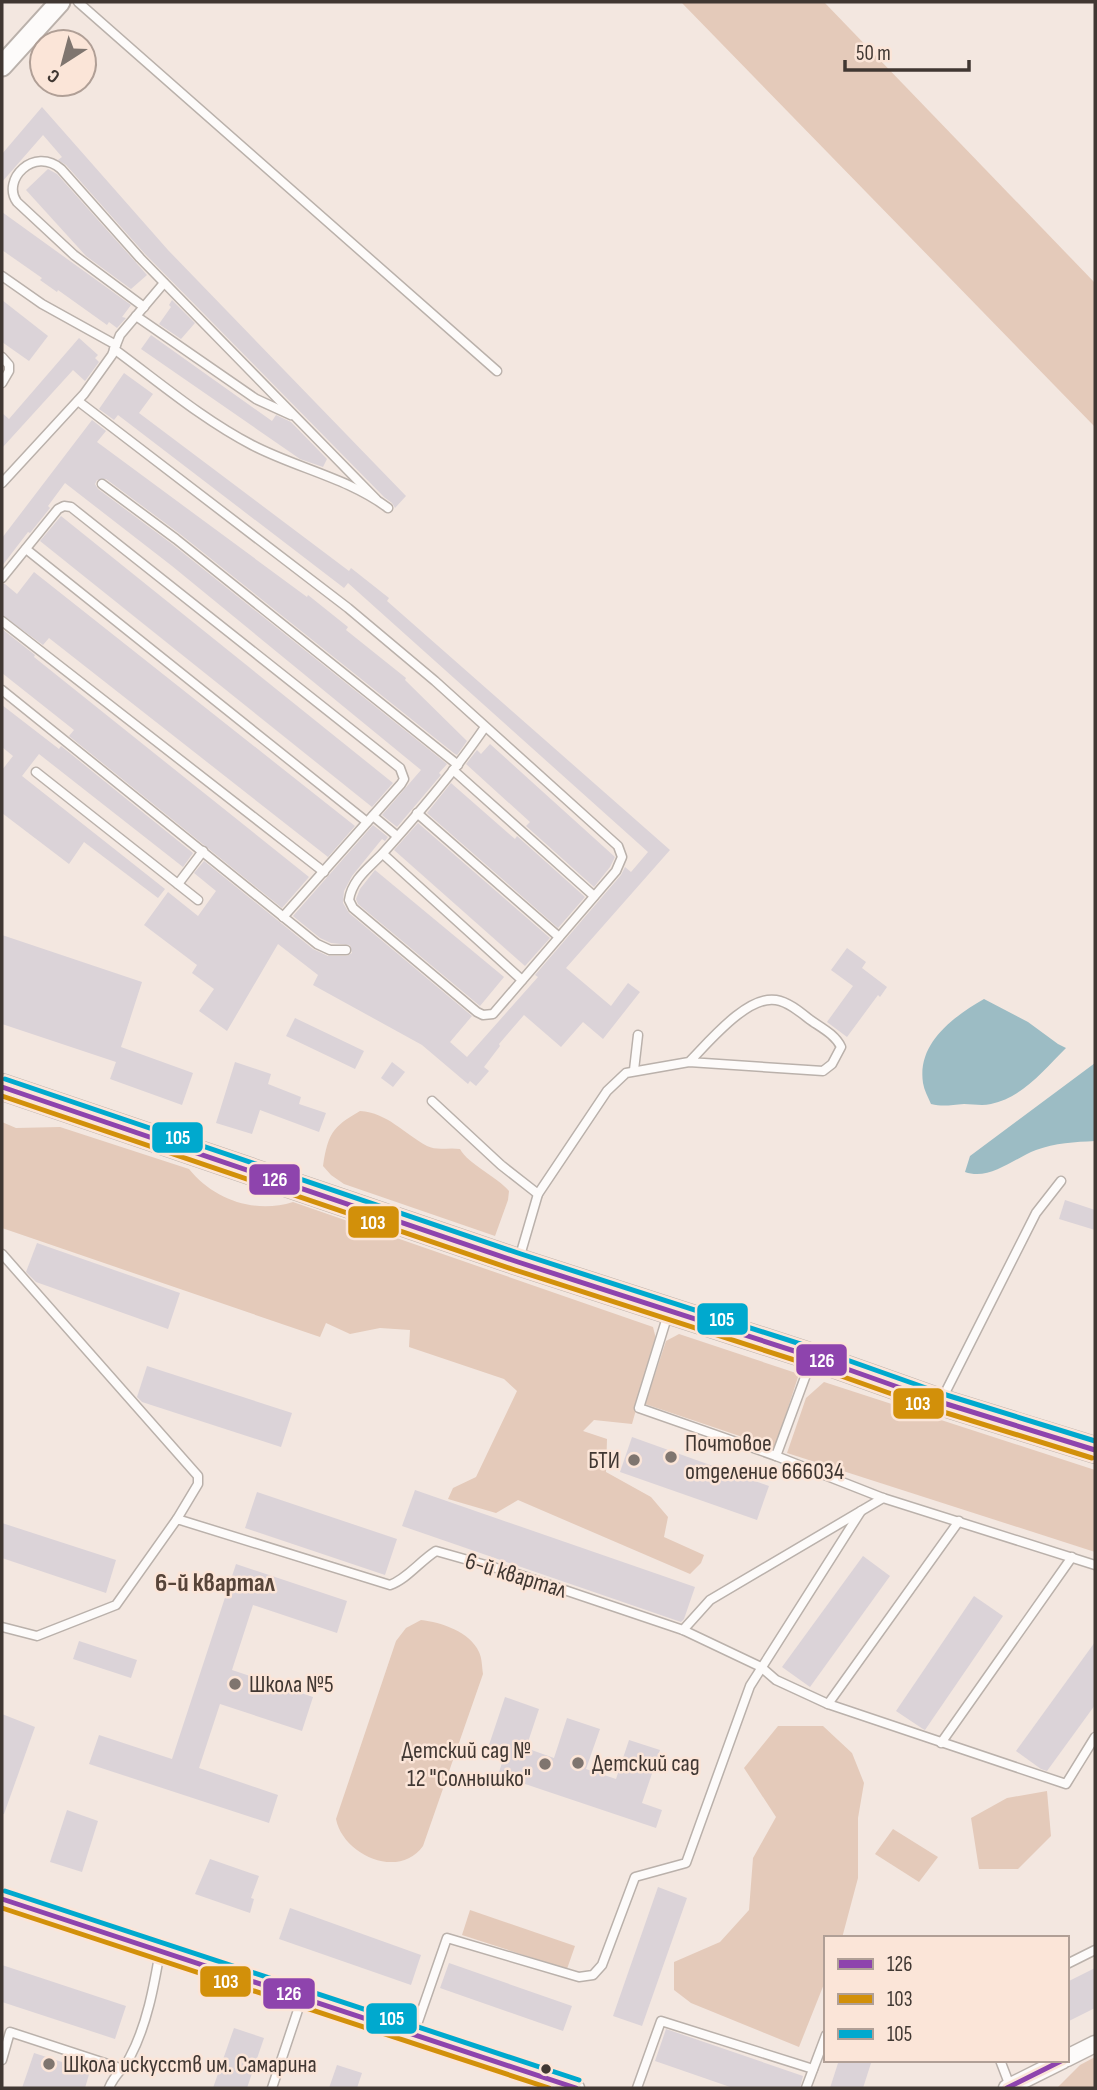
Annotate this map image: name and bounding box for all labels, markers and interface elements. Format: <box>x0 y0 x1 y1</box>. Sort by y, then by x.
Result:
north arrow <box>28 28 98 98</box>
scale bar <box>845 28 969 72</box>
text: 50 m <box>856 41 891 66</box>
text: С <box>43 63 65 88</box>
line badge: 105 <box>151 1121 204 1154</box>
text: 105 <box>166 1127 190 1150</box>
line badge: 126 <box>248 1163 301 1196</box>
text: 126 <box>263 1169 288 1192</box>
line badge: 103 <box>347 1205 400 1239</box>
text: 103 <box>360 1212 386 1235</box>
line badge: 105 <box>696 1302 749 1336</box>
text: 105 <box>710 1309 734 1332</box>
line badge: 126 <box>795 1343 848 1377</box>
text: 126 <box>810 1350 835 1373</box>
line badge: 103 <box>892 1387 945 1420</box>
text: 103 <box>905 1393 931 1416</box>
place label: Почтовое отделение 666034 <box>685 1429 844 1486</box>
place label: БТИ <box>588 1446 620 1475</box>
marker: Почтовое отделение 666034 <box>663 1449 679 1465</box>
marker: БТИ <box>626 1452 642 1468</box>
street label: 6-й квартал <box>462 1546 571 1605</box>
district label: 6-й квартал <box>155 1568 276 1599</box>
place label: Школа №5 <box>249 1670 334 1699</box>
marker: Школа №5 <box>227 1676 243 1692</box>
place label: Детский сад № 12 "Солнышко" <box>402 1736 531 1793</box>
place label: Детский сад <box>592 1749 700 1778</box>
marker: Детский сад <box>570 1755 586 1771</box>
marker: Детский сад № 12 "Солнышко" <box>537 1756 553 1772</box>
legend <box>824 1936 1069 2062</box>
text: 126 <box>887 1952 912 1977</box>
line badge: 103 <box>199 1965 252 1998</box>
text: 103 <box>213 1971 239 1994</box>
line badge: 126 <box>262 1977 316 2010</box>
text: 126 <box>277 1983 302 2006</box>
text: 103 <box>887 1987 913 2012</box>
line badge: 105 <box>365 2002 418 2035</box>
text: 105 <box>380 2008 404 2031</box>
text: 105 <box>887 2022 912 2047</box>
place label: Школа искусств им. Самарина <box>63 2050 317 2079</box>
marker: Школа искусств им. Самарина <box>41 2056 57 2072</box>
unlabelled marker <box>539 2062 553 2076</box>

